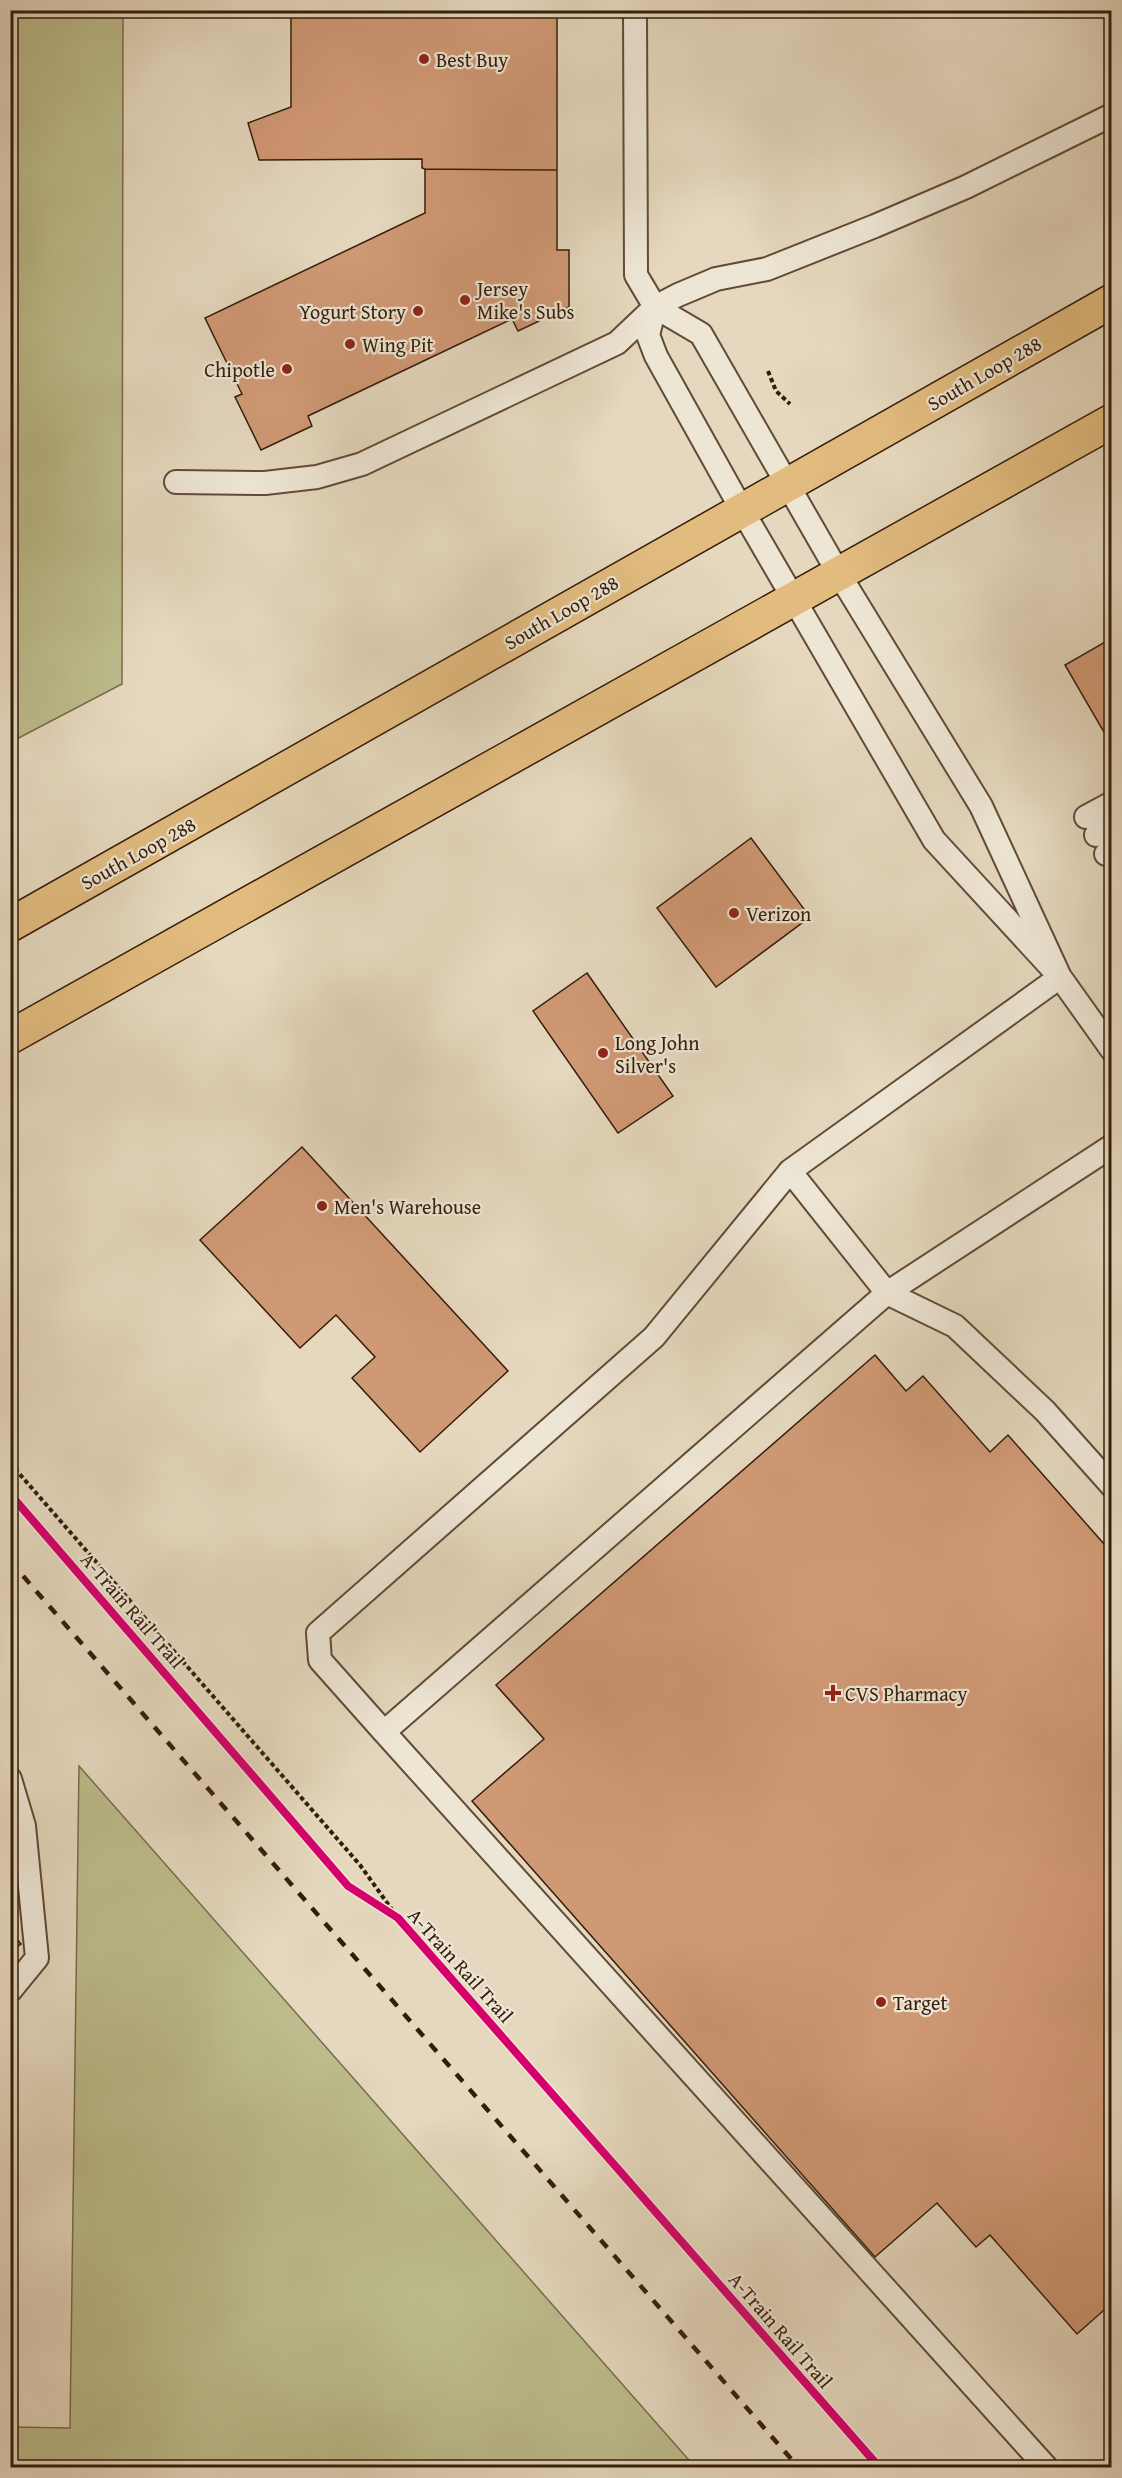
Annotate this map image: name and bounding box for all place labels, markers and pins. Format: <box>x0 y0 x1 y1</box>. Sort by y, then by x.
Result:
place label: Best Buy <box>436 45 508 74</box>
marker: Best Buy <box>417 52 431 66</box>
place label: Jersey Mike's Subs <box>474 274 575 326</box>
marker: Jersey Mike's Subs <box>458 293 472 307</box>
place label: Yogurt Story <box>299 297 406 326</box>
marker: Yogurt Story <box>411 304 425 318</box>
place label: Wing Pit <box>362 330 434 359</box>
marker: Wing Pit <box>343 337 357 351</box>
place label: Chipotle <box>204 355 275 384</box>
marker: Chipotle <box>280 362 294 376</box>
place label: Verizon <box>746 899 811 928</box>
marker: Verizon <box>727 906 741 920</box>
place label: Long John Silver's <box>615 1028 700 1080</box>
marker: Long John Silver's <box>596 1046 610 1060</box>
place label: Men's Warehouse <box>334 1192 481 1221</box>
marker: Men's Warehouse <box>315 1199 329 1213</box>
place label: CVS Pharmacy <box>845 1679 967 1708</box>
marker: CVS Pharmacy <box>826 1686 840 1700</box>
place label: Target <box>893 1988 948 2017</box>
marker: Target <box>874 1995 888 2009</box>

